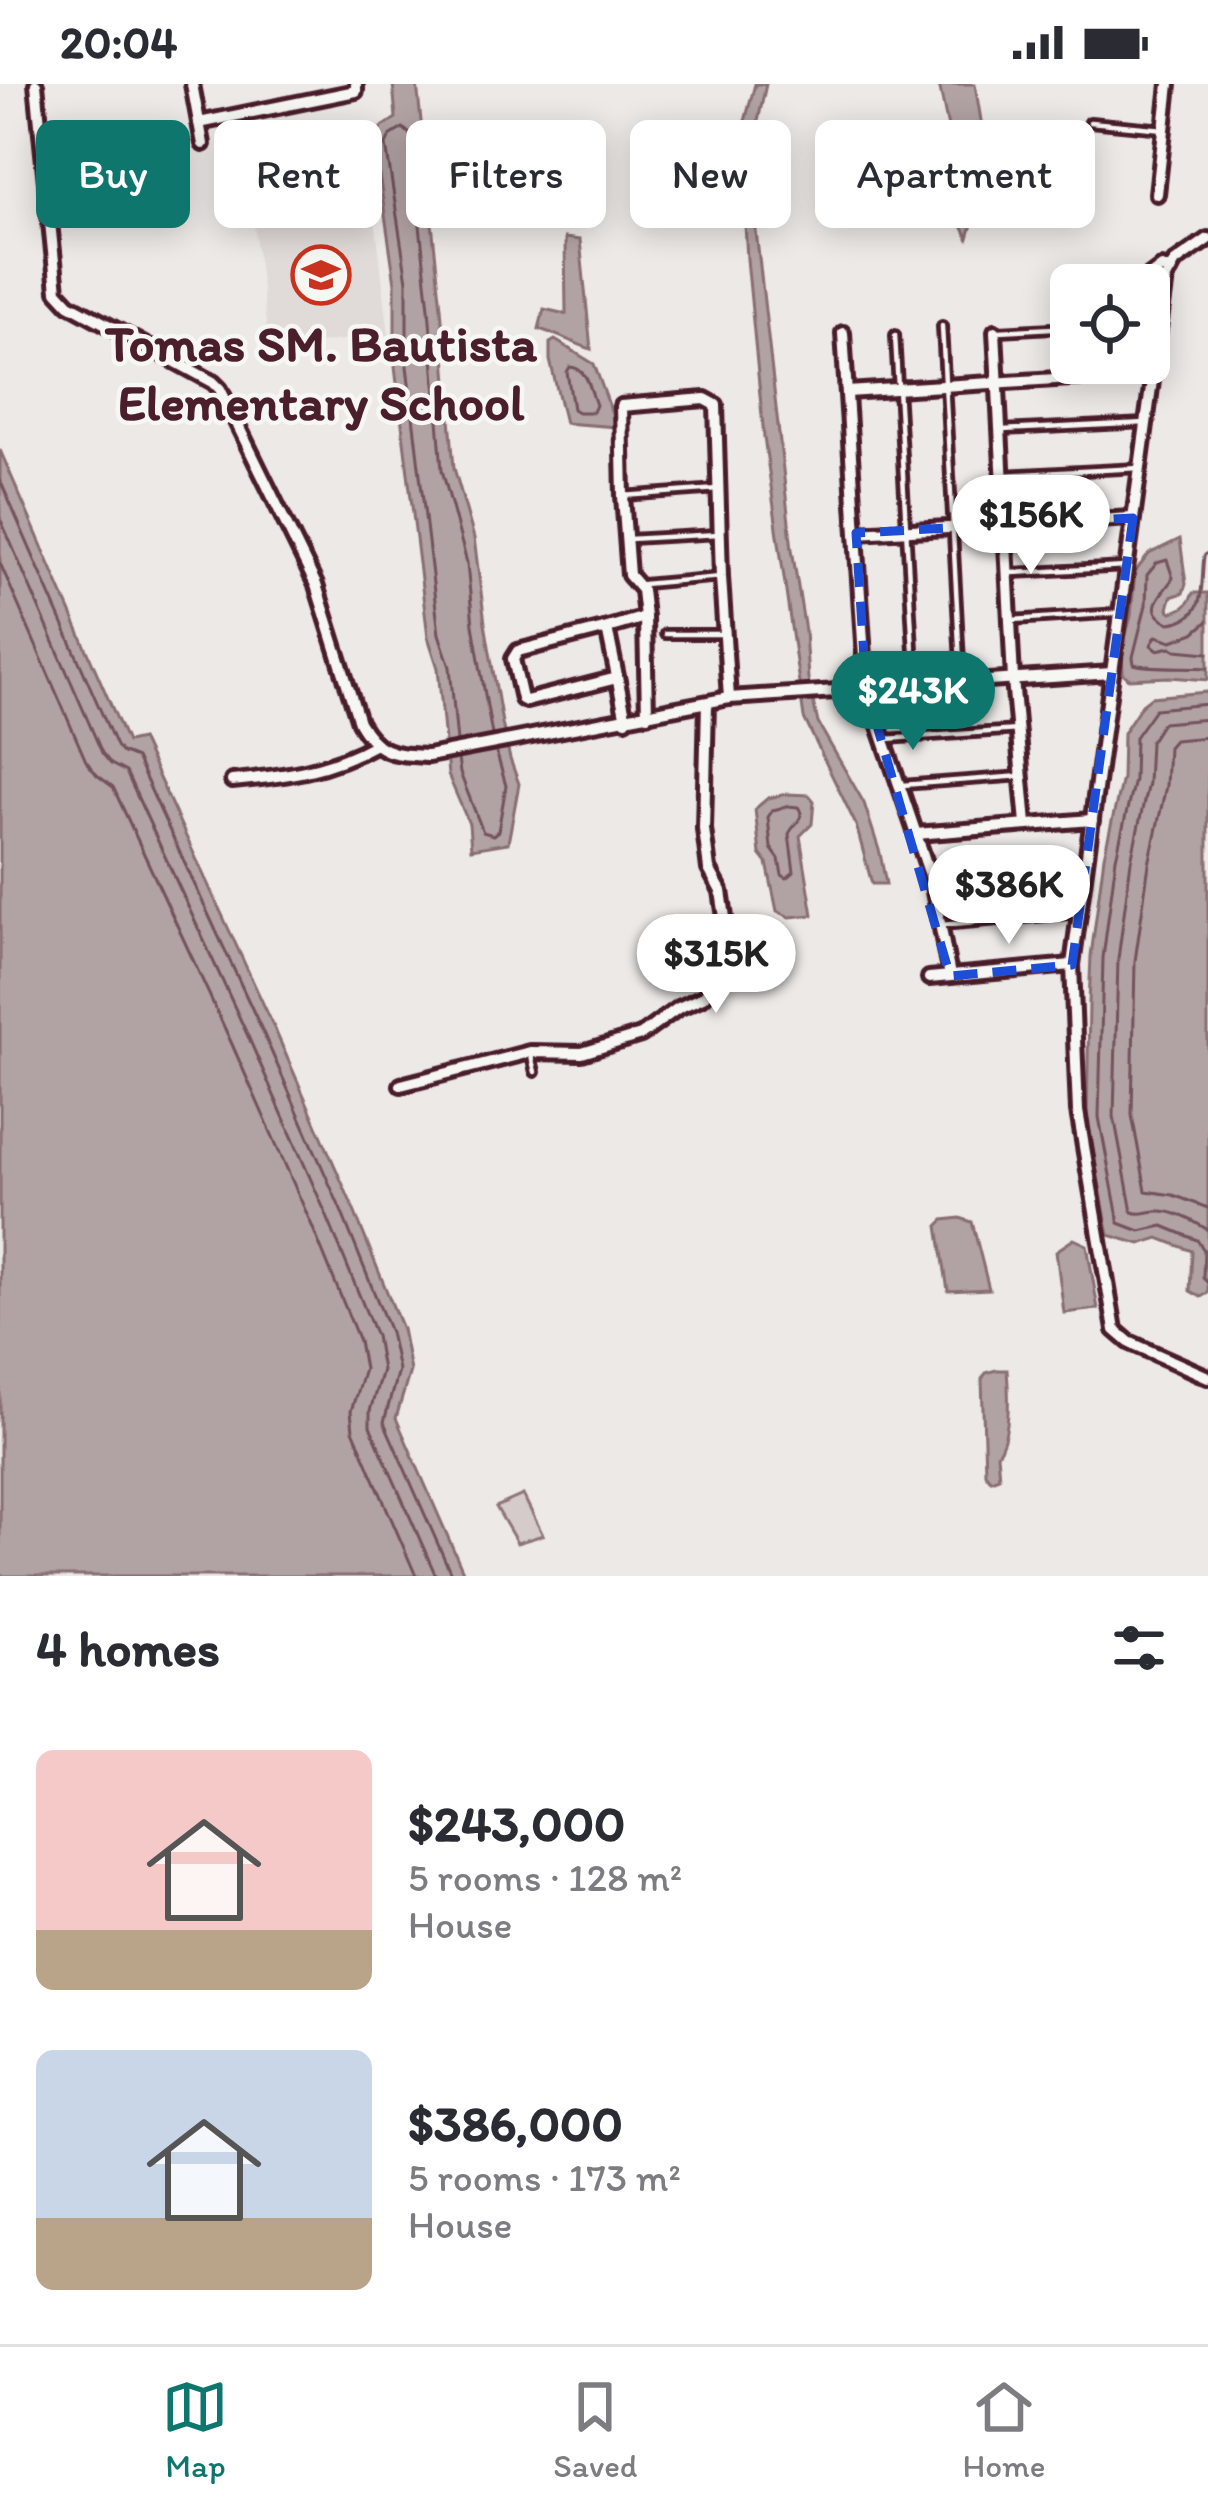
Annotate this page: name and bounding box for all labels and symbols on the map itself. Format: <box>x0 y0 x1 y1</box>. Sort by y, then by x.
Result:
school or university icon: Tomas SM. Bautista Elementary School <box>290 244 352 306</box>
place label: Tomas SM. Bautista Elementary School <box>104 313 538 433</box>
pin: $156K <box>947 475 1115 577</box>
pin: $243K <box>829 651 997 753</box>
pin: $386K <box>925 845 1093 947</box>
pin: $315K <box>632 914 800 1016</box>

